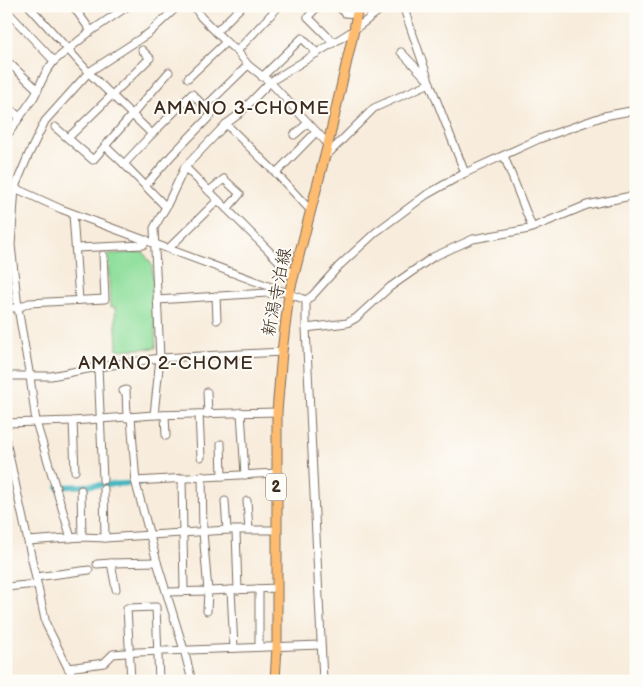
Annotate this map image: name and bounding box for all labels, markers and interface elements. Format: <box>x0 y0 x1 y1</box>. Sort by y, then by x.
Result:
district label: AMANO 3-CHOME <box>154 97 330 120</box>
street label: 新潟寺泊線 <box>258 246 296 338</box>
district label: AMANO 2-CHOME <box>78 352 254 375</box>
road number: 2 <box>266 474 286 501</box>

